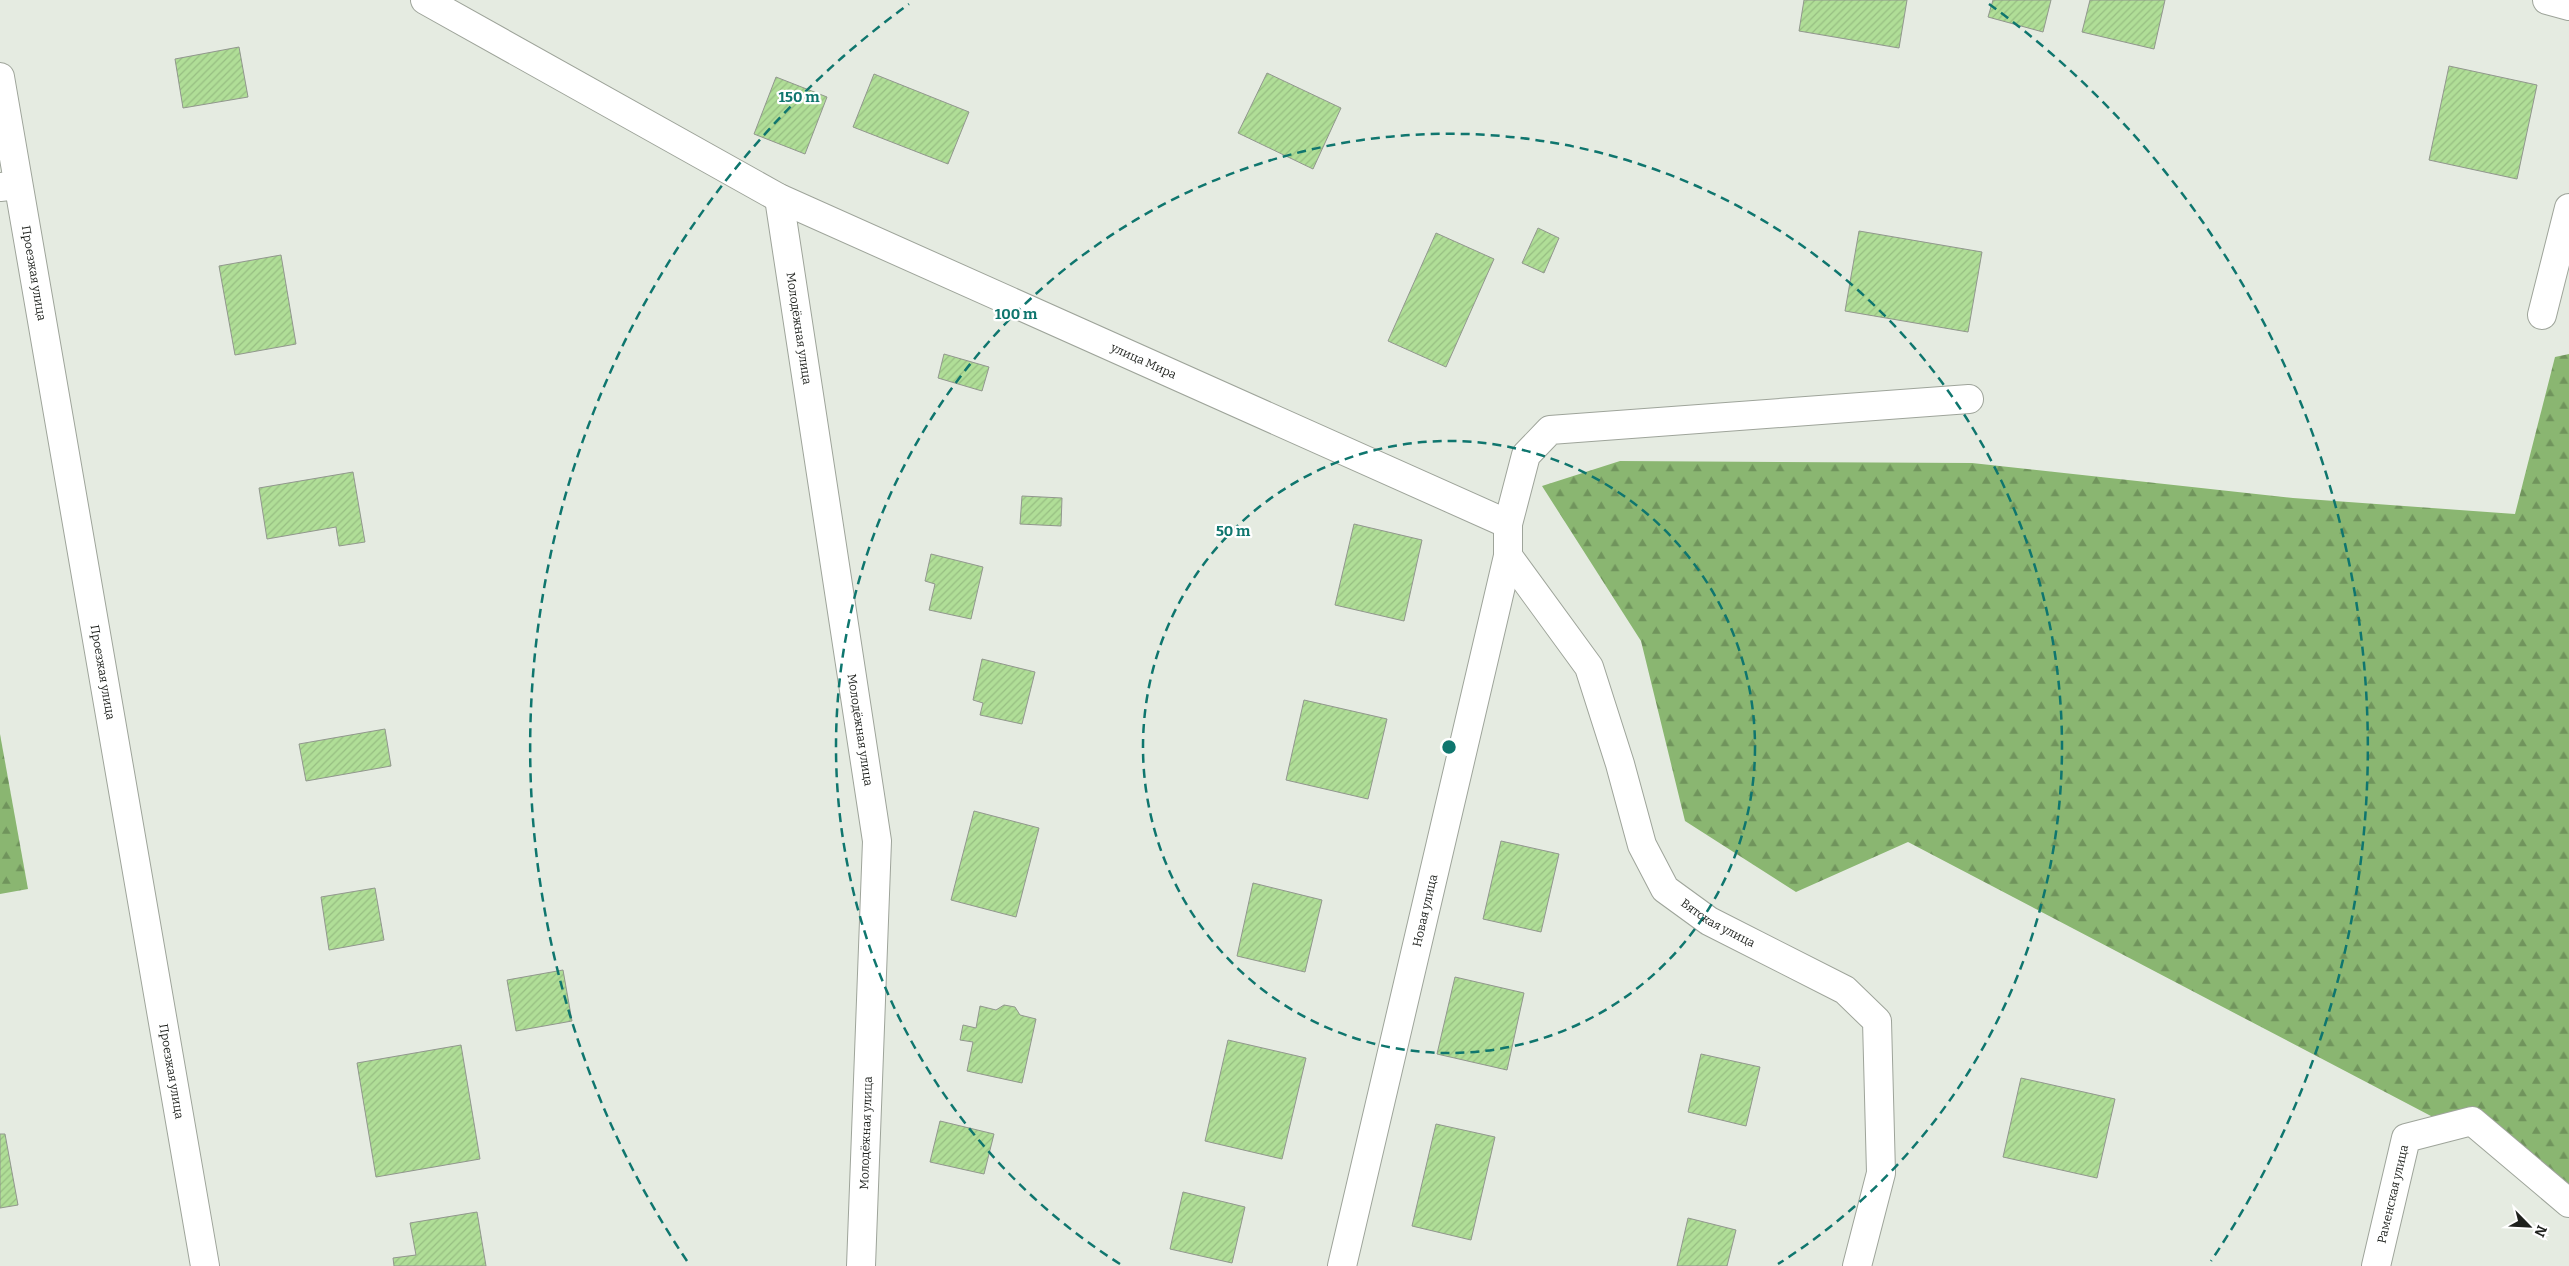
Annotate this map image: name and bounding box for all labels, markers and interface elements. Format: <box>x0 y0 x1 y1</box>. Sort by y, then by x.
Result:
text: 150 m <box>778 88 820 106</box>
street label: Проезжая улица <box>19 224 49 322</box>
street label: Молодёжная улица <box>783 271 814 386</box>
text: 100 m <box>995 305 1038 323</box>
street label: улица Мира <box>1108 340 1179 382</box>
text: 50 m <box>1216 522 1251 540</box>
street label: Проезжая улица <box>88 624 118 721</box>
street label: Молодёжная улица <box>845 673 876 787</box>
centre of rings <box>1440 738 1458 756</box>
street label: Новая улица <box>1410 873 1440 948</box>
street label: Вятская улица <box>1678 896 1758 950</box>
street label: Проезжая улица <box>156 1023 187 1120</box>
street label: Молодёжная улица <box>857 1076 875 1190</box>
street label: Раменская улица <box>2375 1143 2411 1245</box>
north arrow <box>2504 1201 2554 1251</box>
text: N <box>2530 1223 2550 1240</box>

